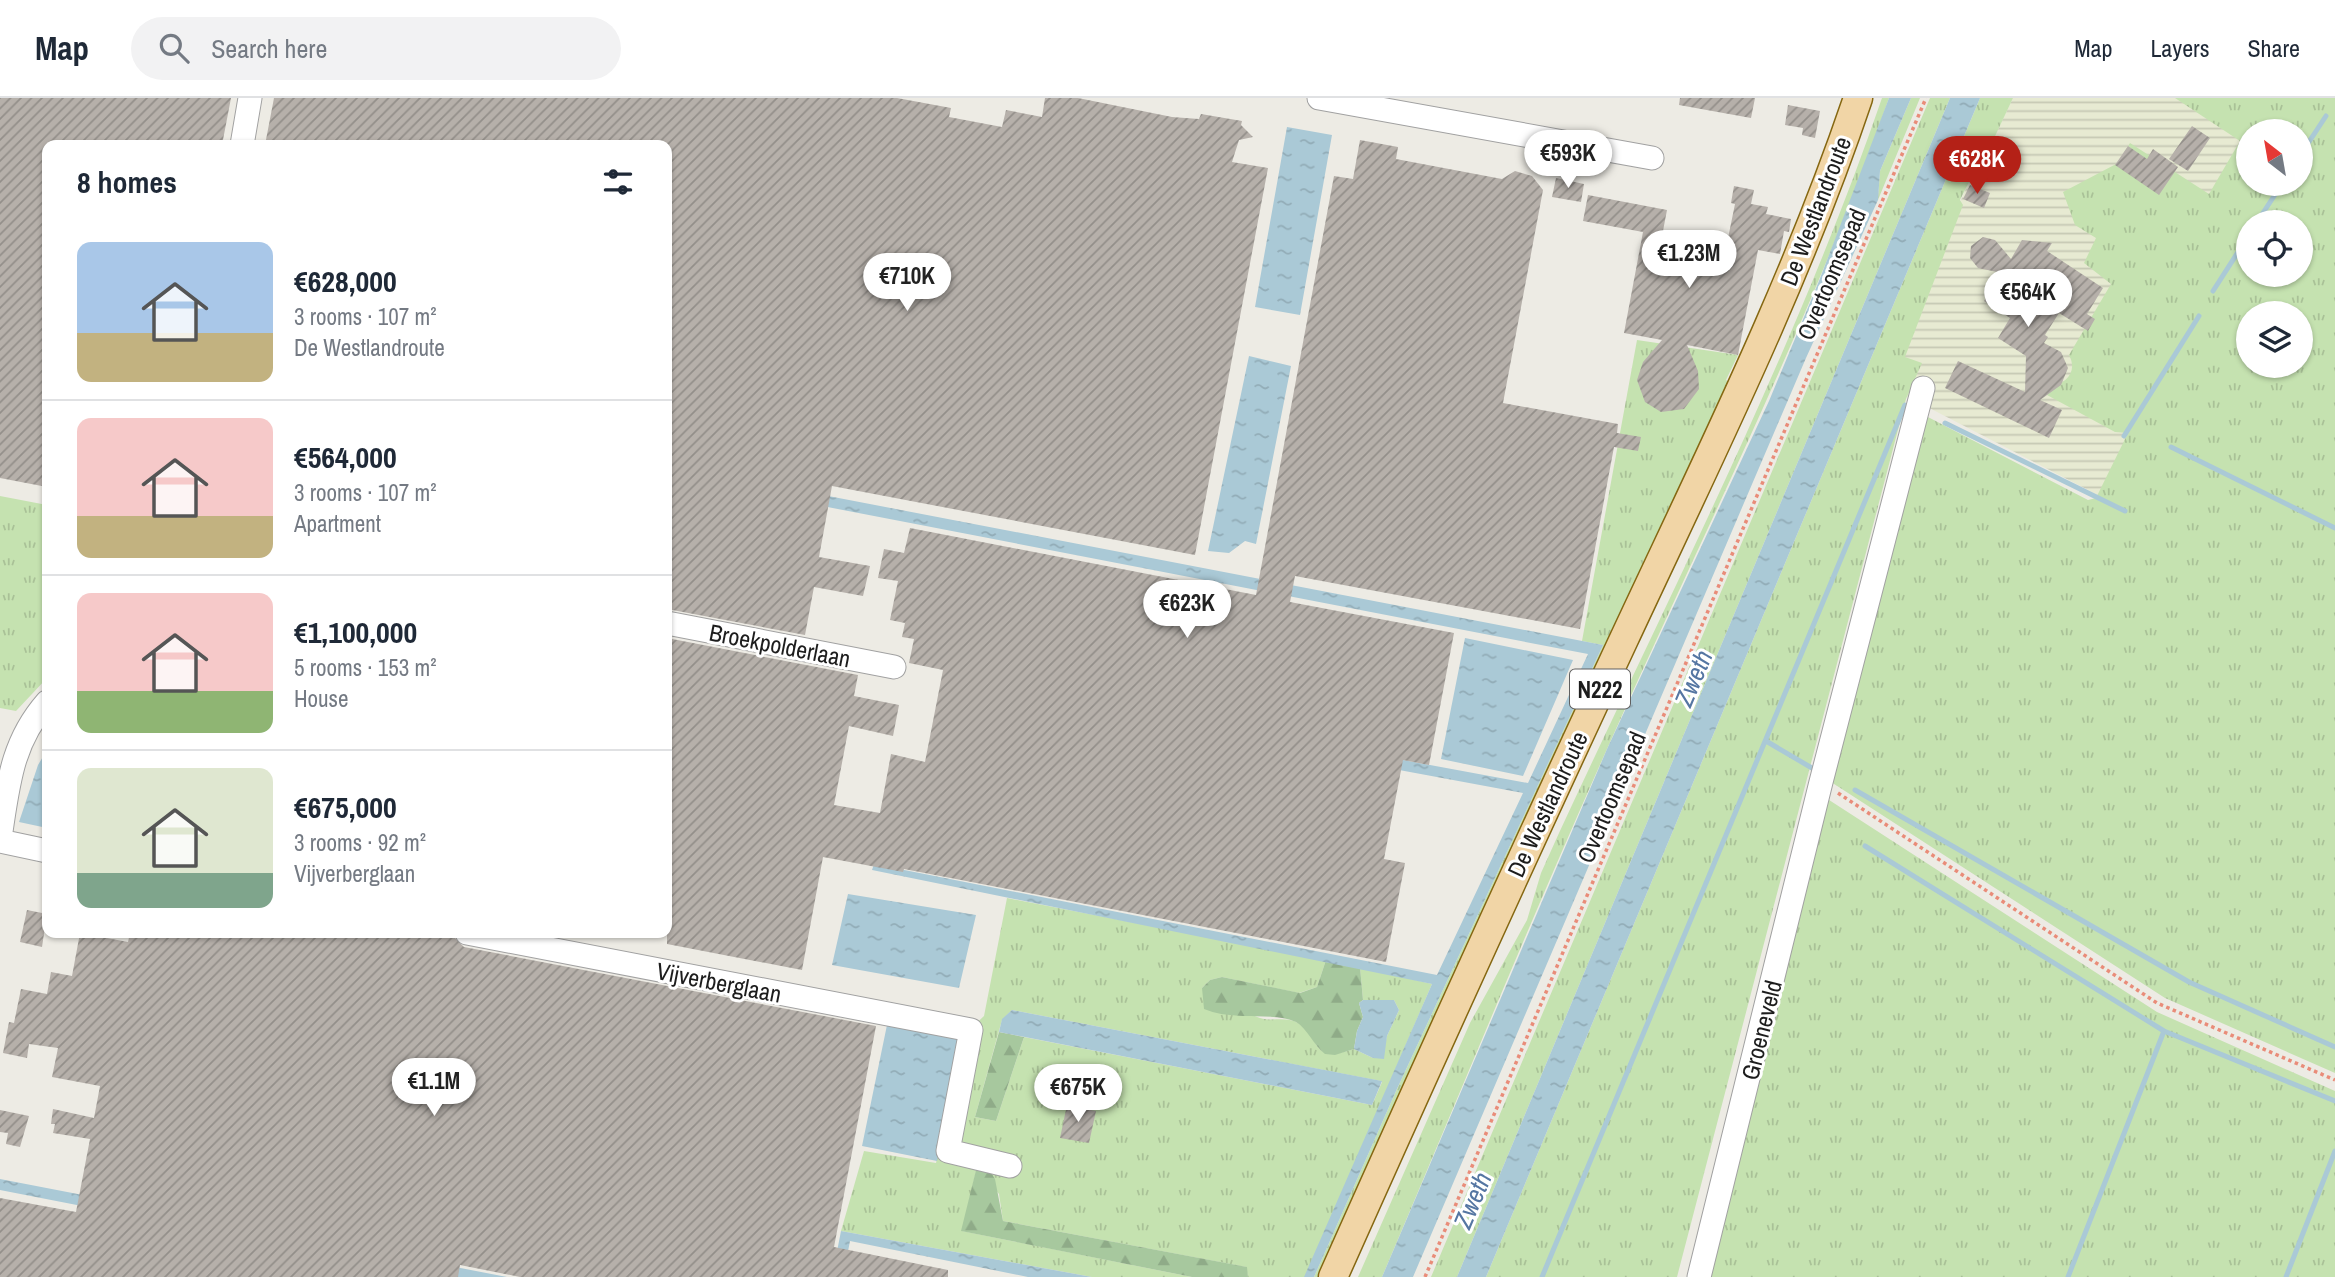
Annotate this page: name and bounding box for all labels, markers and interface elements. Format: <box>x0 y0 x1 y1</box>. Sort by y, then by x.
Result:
search box <box>131 17 621 80</box>
text: Map <box>35 26 89 70</box>
icon: search <box>155 29 193 67</box>
text: Search here <box>211 31 327 66</box>
text: Map <box>2074 32 2112 64</box>
text: Layers <box>2150 32 2209 64</box>
text: Share <box>2247 32 2300 64</box>
north arrow <box>2236 119 2314 196</box>
map controls <box>2236 119 2313 378</box>
pin: €593K <box>1519 130 1617 190</box>
street label: De Westlandroute <box>1772 132 1858 290</box>
pin: €628K <box>1928 136 2026 196</box>
text: €593K <box>1540 137 1596 168</box>
text: €628K <box>1949 143 2005 174</box>
text: 8 homes <box>77 162 177 202</box>
icon: filters <box>599 163 637 201</box>
street label: Overtoomsepad <box>1789 203 1873 345</box>
button: locate <box>2236 210 2313 287</box>
pin: €1.23M <box>1632 230 1746 290</box>
text: €1.23M <box>1658 237 1720 268</box>
pin: €710K <box>858 254 956 313</box>
text: €710K <box>879 260 935 291</box>
text: €628,000 <box>294 261 397 301</box>
icon: home <box>133 270 217 354</box>
pin: €564K <box>1979 270 2077 329</box>
text: €564K <box>2000 276 2056 307</box>
text: 3 rooms · 107 m² <box>294 301 437 332</box>
button: layers <box>2236 301 2313 378</box>
text: De Westlandroute <box>294 332 445 363</box>
text: €564,000 <box>294 437 397 477</box>
icon: home <box>133 446 217 530</box>
text: 3 rooms · 107 m² <box>294 477 437 508</box>
text: Apartment <box>294 508 381 539</box>
pin: €623K <box>1138 580 1236 640</box>
text: €623K <box>1159 587 1215 618</box>
text: €1,100,000 <box>294 612 417 652</box>
street label: Broekpolderlaan <box>707 616 853 674</box>
icon: home <box>133 621 217 705</box>
water label: Zweth <box>1665 644 1720 712</box>
text: 5 rooms · 153 m² <box>294 652 437 683</box>
road number: N222 <box>1570 670 1630 708</box>
text: House <box>294 683 349 714</box>
street label: De Westlandroute <box>1499 726 1595 882</box>
street label: Overtoomsepad <box>1569 726 1653 868</box>
text: €675,000 <box>294 787 397 827</box>
icon: home <box>133 796 217 880</box>
text: 3 rooms · 92 m² <box>294 827 426 858</box>
text: Vijverberglaan <box>294 858 415 889</box>
street label: Vijverberglaan <box>654 954 784 1010</box>
street label: Groeneveld <box>1733 977 1789 1083</box>
pin: €1.1M <box>385 1058 483 1118</box>
text: €1.1M <box>408 1065 460 1096</box>
pin: €675K <box>1029 1065 1127 1124</box>
text: €675K <box>1050 1071 1106 1102</box>
water label: Zweth <box>1444 1166 1499 1234</box>

